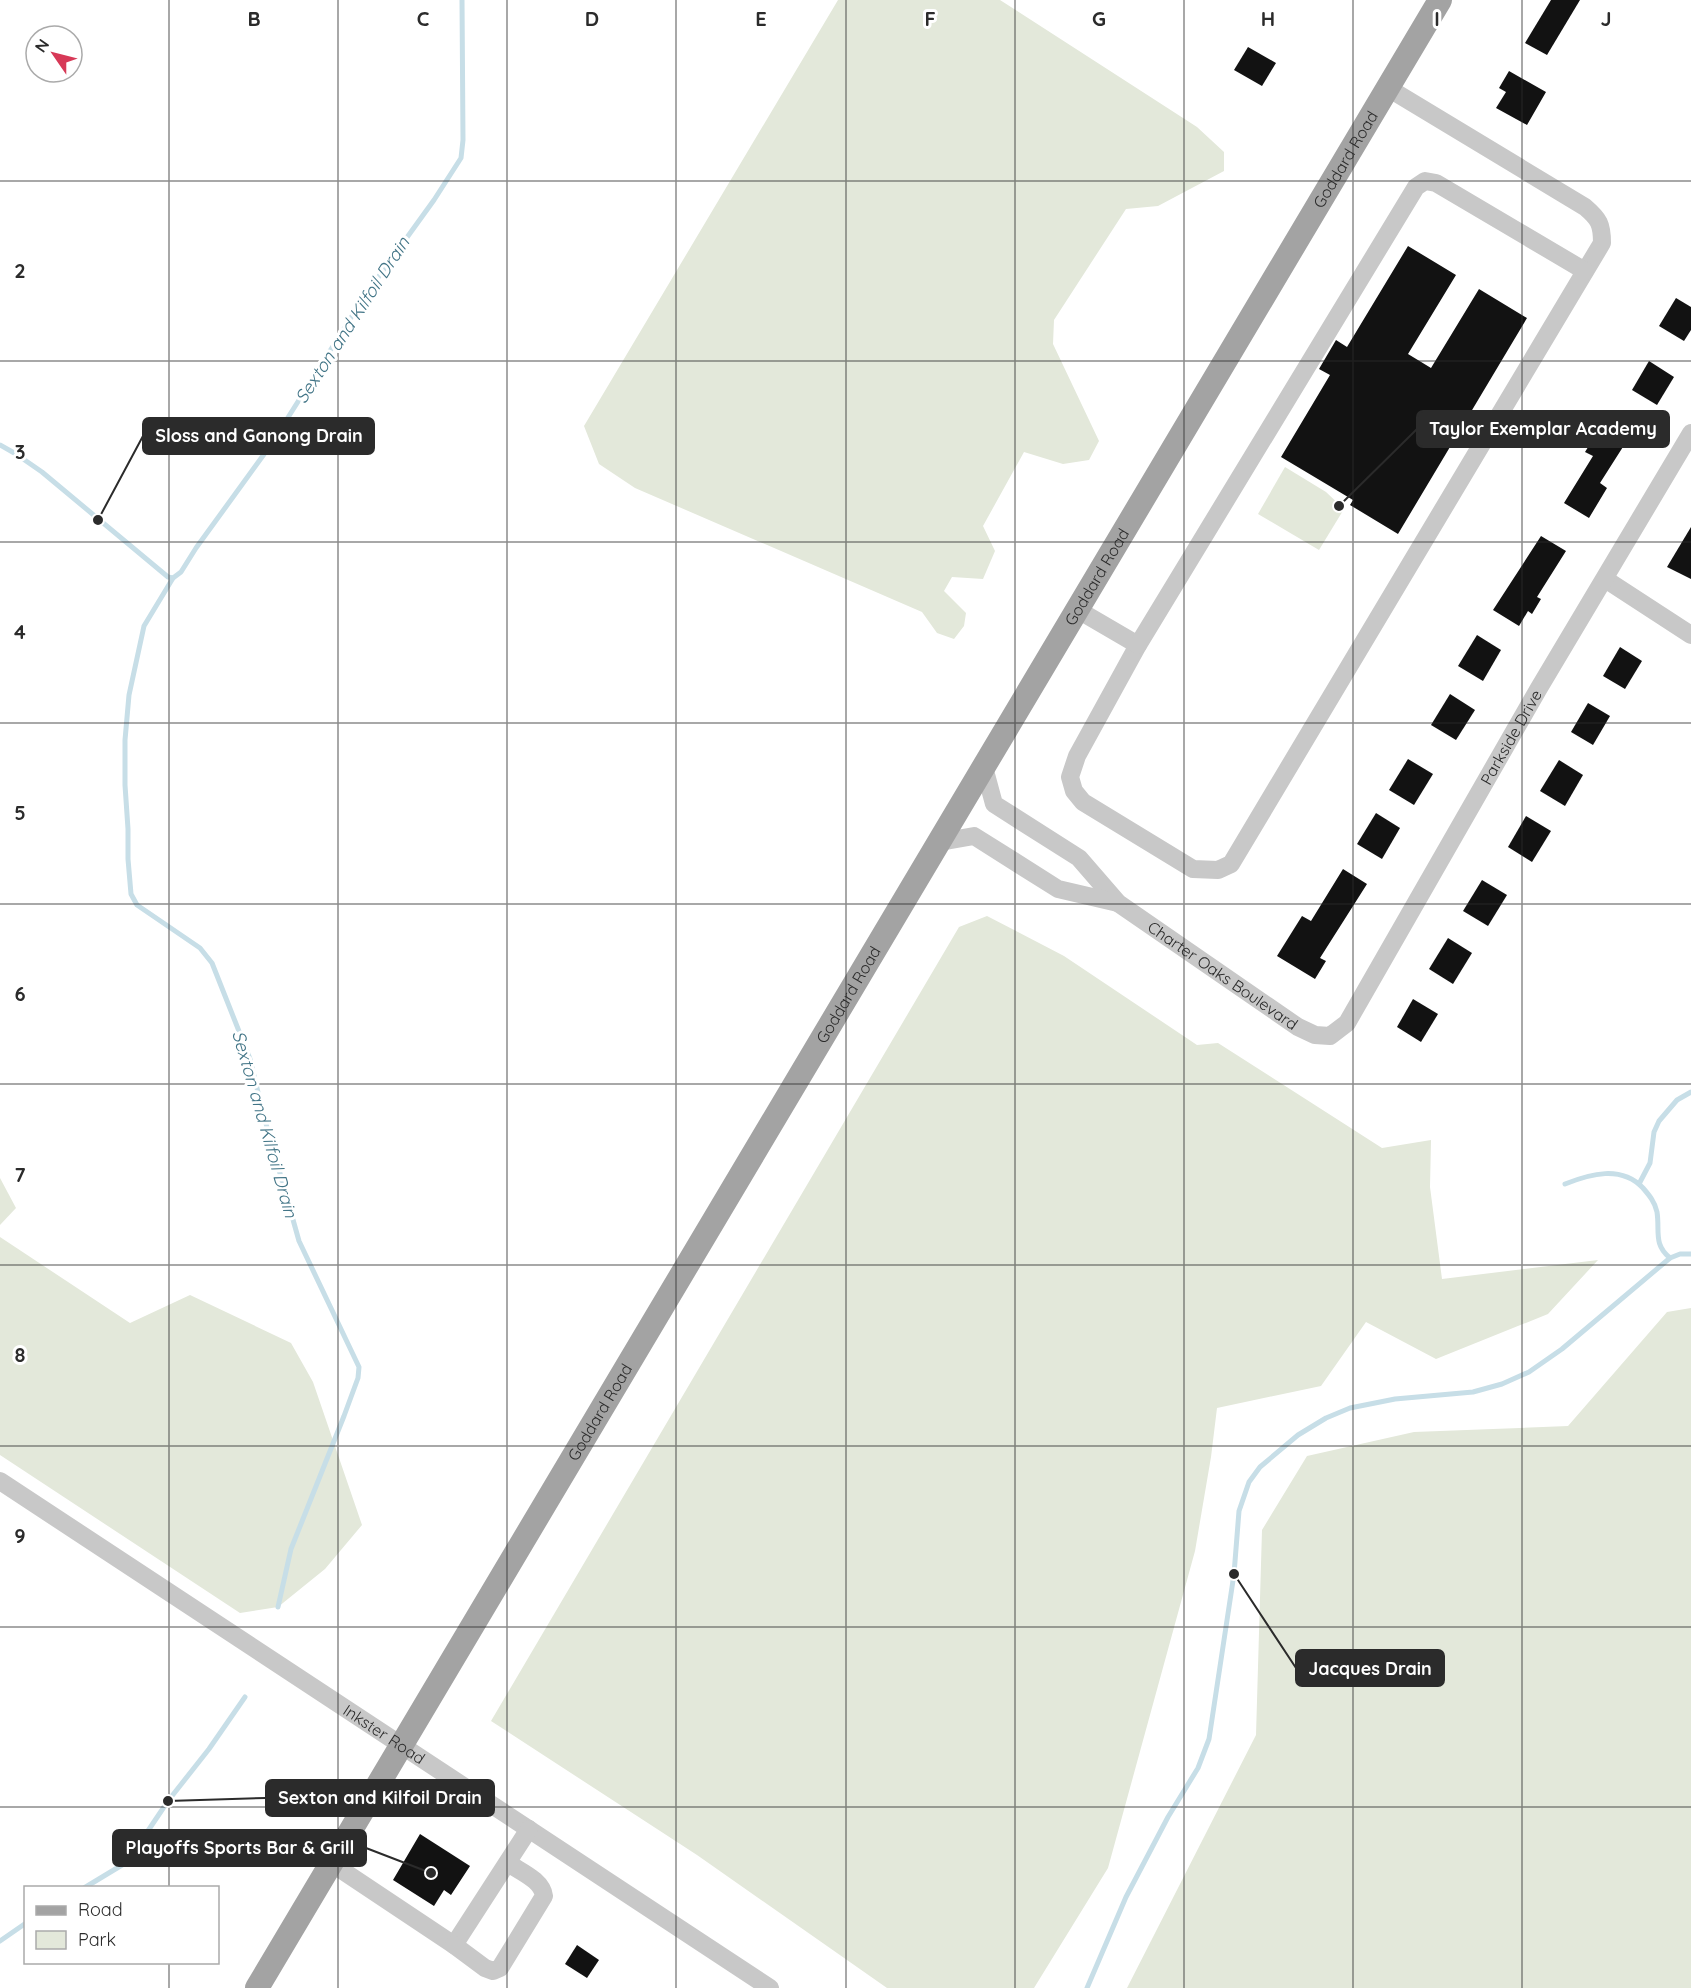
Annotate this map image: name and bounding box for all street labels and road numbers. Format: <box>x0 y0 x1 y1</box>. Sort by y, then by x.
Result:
street label: Goddard Road <box>1309 107 1382 211</box>
street label: Goddard Road <box>1060 525 1133 629</box>
street label: Parkside Drive <box>1476 686 1546 788</box>
street label: Charter Oaks Boulevard <box>1144 917 1302 1034</box>
street label: Goddard Road <box>812 942 885 1047</box>
street label: Goddard Road <box>563 1360 636 1464</box>
street label: Inkster Road <box>339 1700 429 1768</box>

